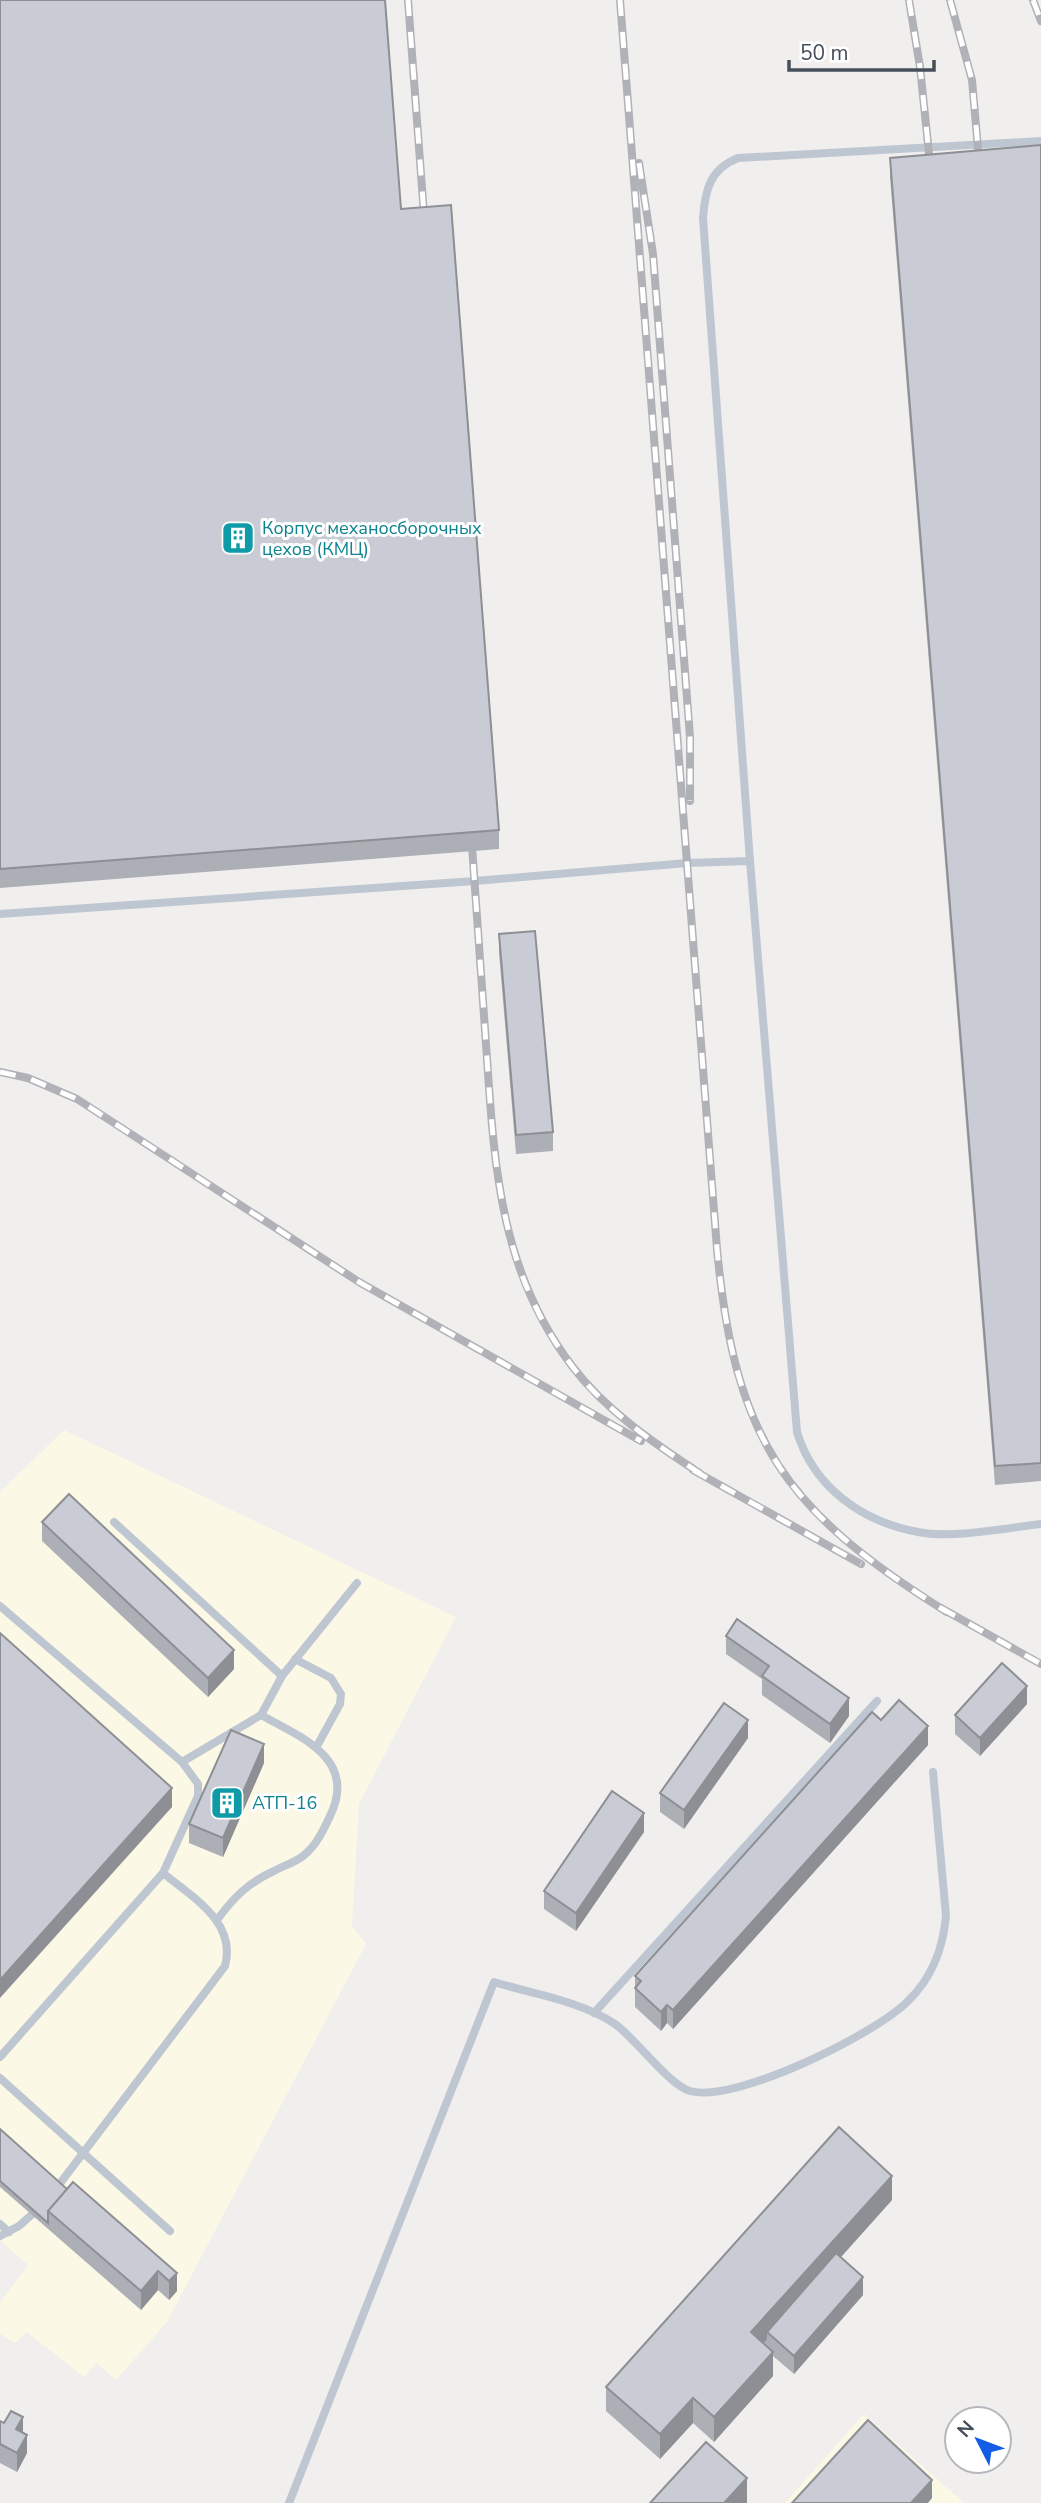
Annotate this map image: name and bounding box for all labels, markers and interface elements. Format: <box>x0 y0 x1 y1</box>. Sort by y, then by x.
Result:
scale bar <box>789 28 934 72</box>
text: 50 m <box>800 39 849 67</box>
place label: Корпус механосборочных цехов (КМЦ) <box>262 516 482 561</box>
building icon: Корпус механосборочных цехов (КМЦ) <box>219 519 257 557</box>
building icon: АТП-16 <box>208 1784 246 1822</box>
place label: АТП-16 <box>252 1791 317 1815</box>
north arrow <box>943 2405 1013 2475</box>
text: N <box>952 2415 981 2443</box>

